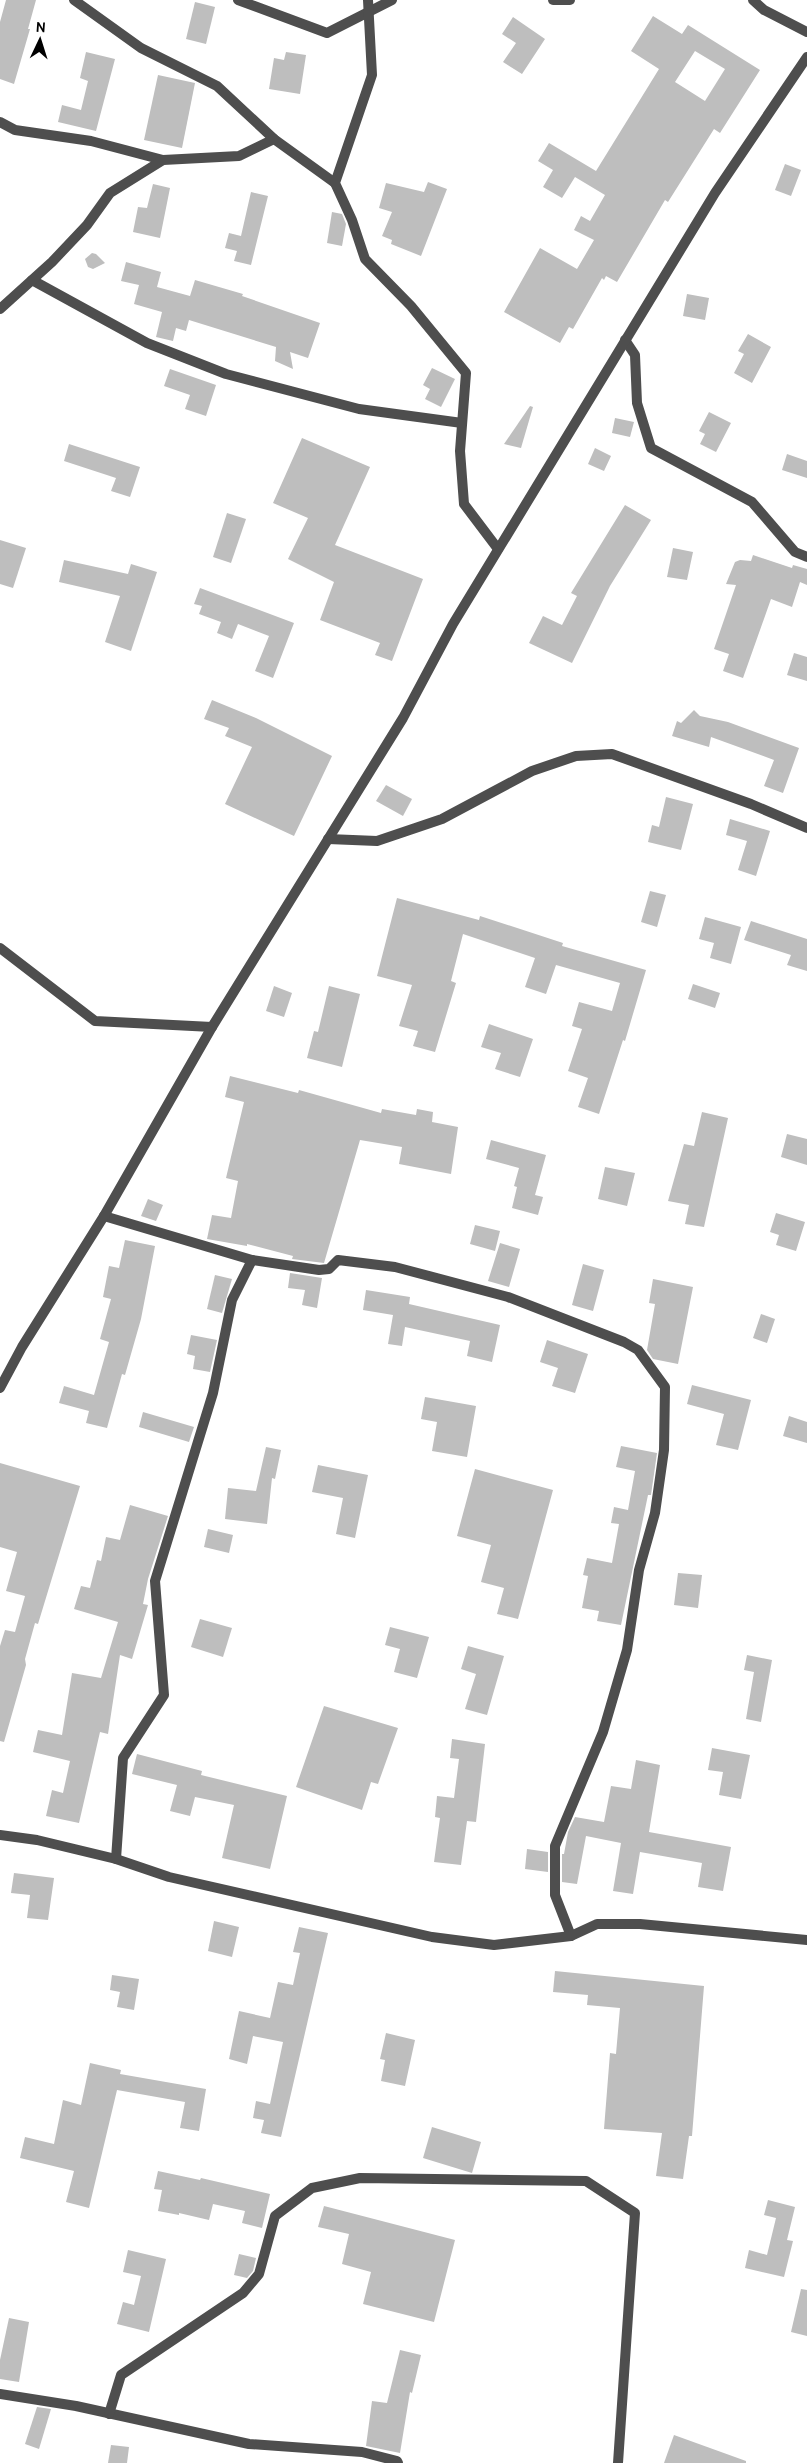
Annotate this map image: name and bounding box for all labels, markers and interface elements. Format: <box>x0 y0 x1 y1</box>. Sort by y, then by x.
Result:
north arrow <box>15 15 65 65</box>
text: N <box>35 18 46 36</box>

